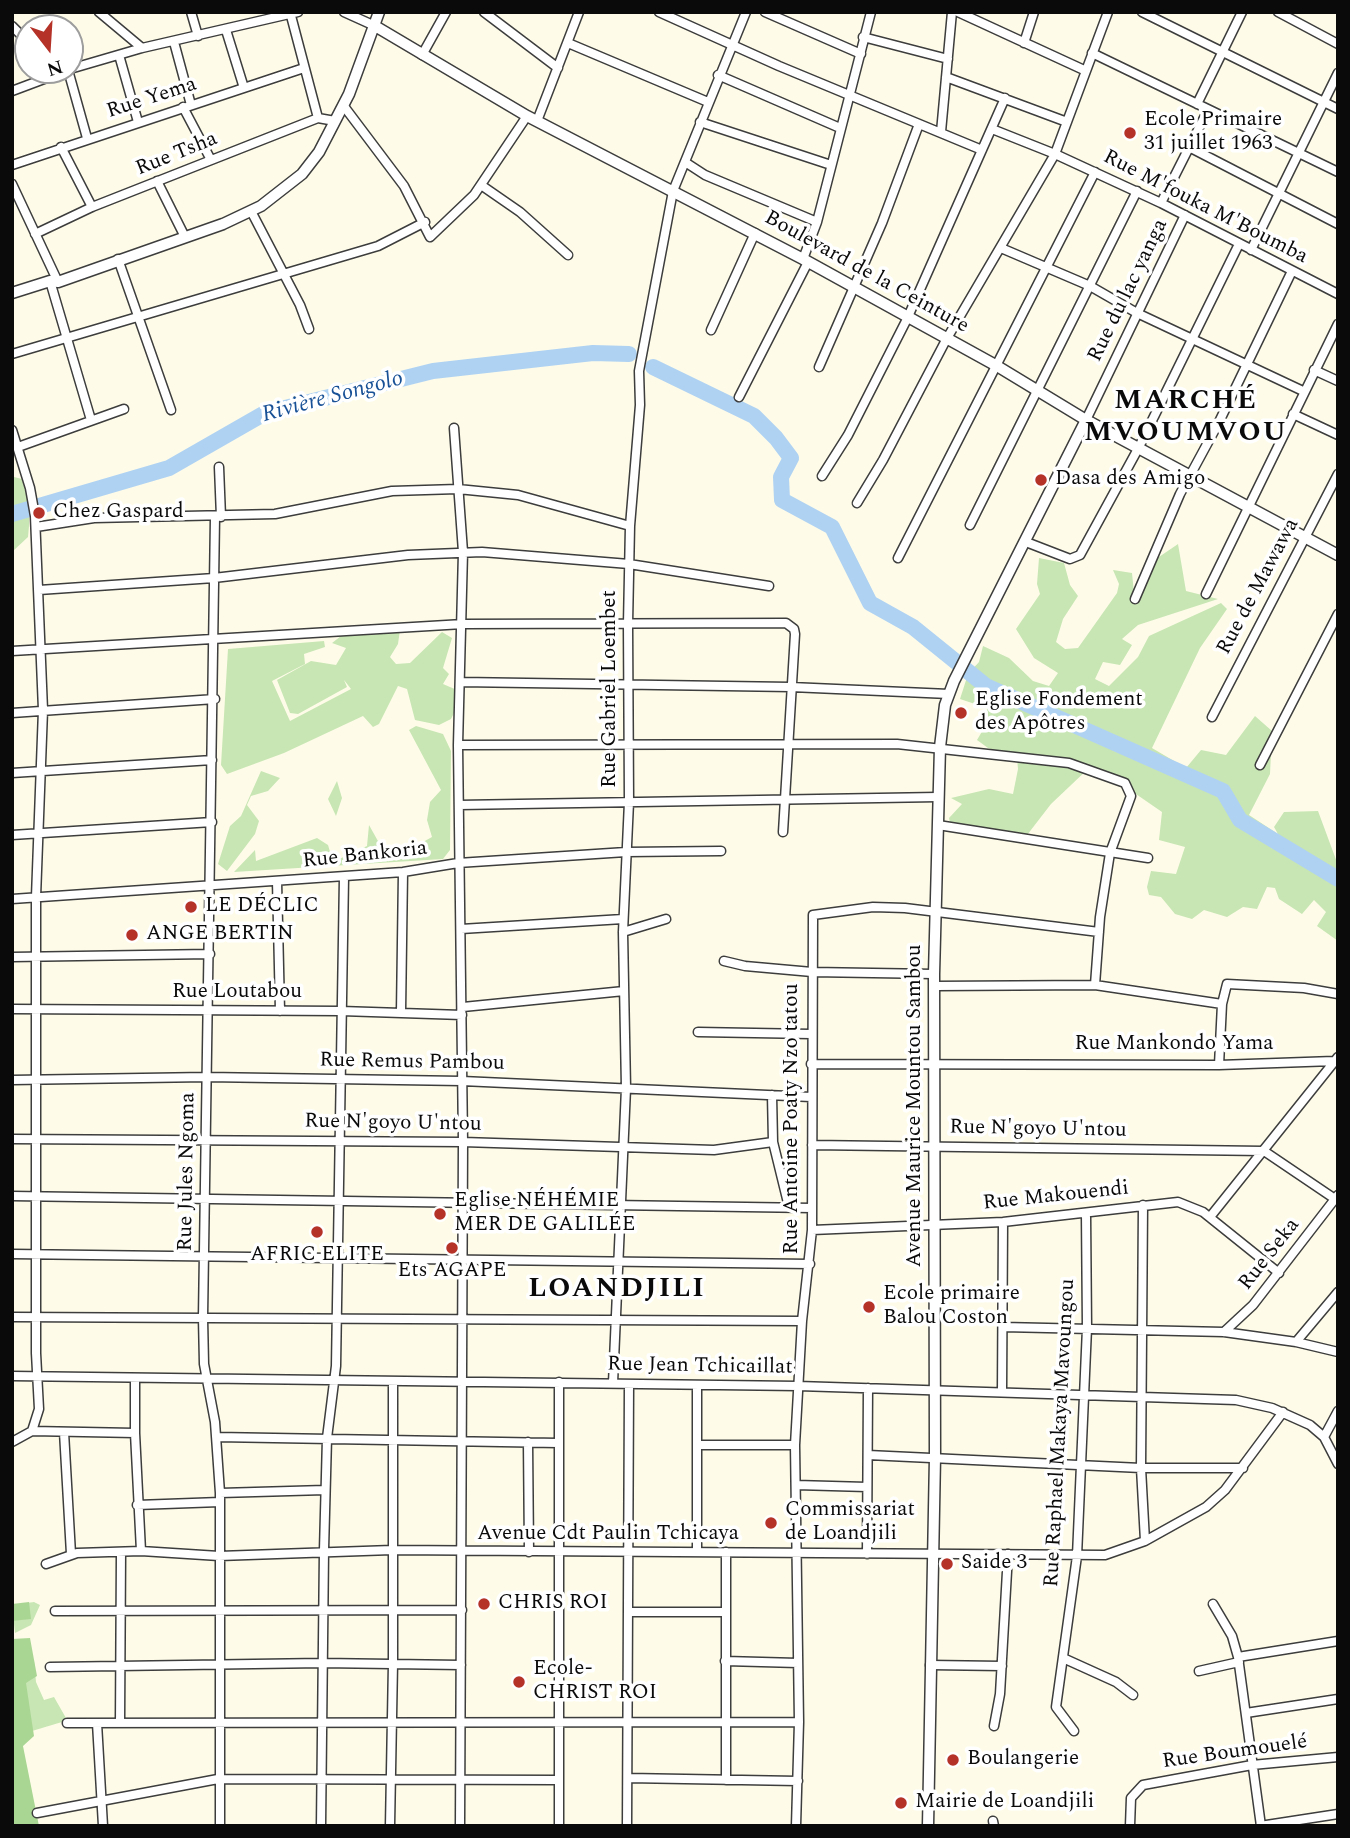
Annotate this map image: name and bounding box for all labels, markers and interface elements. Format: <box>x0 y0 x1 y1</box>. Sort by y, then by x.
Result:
north arrow <box>14 14 84 84</box>
text: N <box>43 52 66 84</box>
street label: Rue Yema <box>104 73 200 125</box>
place label: Ecole Primaire 31 juillet 1963 <box>1144 108 1282 158</box>
marker: Ecole Primaire 31 juillet 1963 <box>1122 125 1138 141</box>
street label: Rue Tsha <box>133 127 221 183</box>
street label: Rue M'fouka M'Boumba <box>1099 145 1311 271</box>
street label: Boulevard de la Ceinture <box>759 206 973 340</box>
street label: Rue du lac yanga <box>1084 216 1174 366</box>
water label: Rivière Songolo <box>259 366 407 430</box>
district label: MARCHÉ MVOUMVOU <box>1085 386 1287 452</box>
place label: Dasa des Amigo <box>1055 467 1205 493</box>
marker: Dasa des Amigo <box>1033 472 1049 488</box>
place label: Chez Gaspard <box>53 500 184 526</box>
marker: Chez Gaspard <box>31 505 47 521</box>
street label: Rue de Mawawa <box>1212 515 1306 659</box>
street label: Rue Gabriel Loembet <box>598 590 624 788</box>
place label: Eglise Fondement des Apôtres <box>975 688 1143 738</box>
marker: Eglise Fondement des Apôtres <box>953 705 969 721</box>
street label: Rue Bankoria <box>301 837 429 875</box>
place label: LE DÉCLIC <box>205 894 319 920</box>
marker: LE DÉCLIC <box>183 899 199 915</box>
place label: ANGE BERTIN <box>146 922 294 948</box>
marker: ANGE BERTIN <box>124 927 140 943</box>
street label: Avenue Maurice Mountou Sambou <box>903 944 929 1268</box>
street label: Rue Loutabou <box>172 980 302 1006</box>
street label: Rue Antoine Poaty Nzo tatou <box>780 984 806 1254</box>
street label: Rue Mankondo Yama <box>1075 1032 1273 1058</box>
street label: Rue Remus Pambou <box>319 1049 505 1077</box>
street label: Rue Jules Ngoma <box>174 1092 202 1252</box>
street label: Rue N'goyo U'ntou <box>304 1110 482 1138</box>
street label: Rue N'goyo U'ntou <box>949 1116 1127 1144</box>
street label: Rue Makouendi <box>982 1177 1130 1217</box>
place label: Eglise NÉHÉMIE MER DE GALILÉE <box>454 1189 635 1239</box>
marker: Eglise NÉHÉMIE MER DE GALILÉE <box>432 1206 448 1222</box>
street label: Rue Seka <box>1234 1214 1306 1296</box>
marker: AFRIC ELITE <box>309 1224 325 1240</box>
marker: Ets AGAPE <box>444 1240 460 1256</box>
place label: AFRIC ELITE <box>250 1243 384 1269</box>
place label: Ets AGAPE <box>397 1259 507 1285</box>
district label: LOANDJILI <box>529 1274 705 1308</box>
street label: Rue Raphael Makaya Mavoungou <box>1040 1278 1082 1588</box>
place label: Ecole primaire Balou Coston <box>883 1282 1020 1332</box>
marker: Ecole primaire Balou Coston <box>861 1299 877 1315</box>
street label: Rue Jean Tchicaillat <box>607 1353 793 1381</box>
place label: Commissariat de Loandjili <box>785 1498 915 1548</box>
marker: Commissariat de Loandjili <box>763 1515 779 1531</box>
street label: Avenue Cdt Paulin Tchicaya <box>477 1522 739 1548</box>
place label: Saide 3 <box>961 1551 1027 1577</box>
marker: Saide 3 <box>939 1556 955 1572</box>
place label: CHRIS ROI <box>498 1591 608 1617</box>
marker: CHRIS ROI <box>476 1596 492 1612</box>
place label: Ecole- CHRIST ROI <box>533 1657 657 1707</box>
marker: Ecole- CHRIST ROI <box>511 1674 527 1690</box>
street label: Rue Boumouelé <box>1161 1730 1309 1776</box>
place label: Boulangerie <box>967 1747 1079 1773</box>
marker: Boulangerie <box>945 1752 961 1768</box>
place label: Mairie de Loandjili <box>915 1790 1094 1816</box>
marker: Mairie de Loandjili <box>893 1795 909 1811</box>

